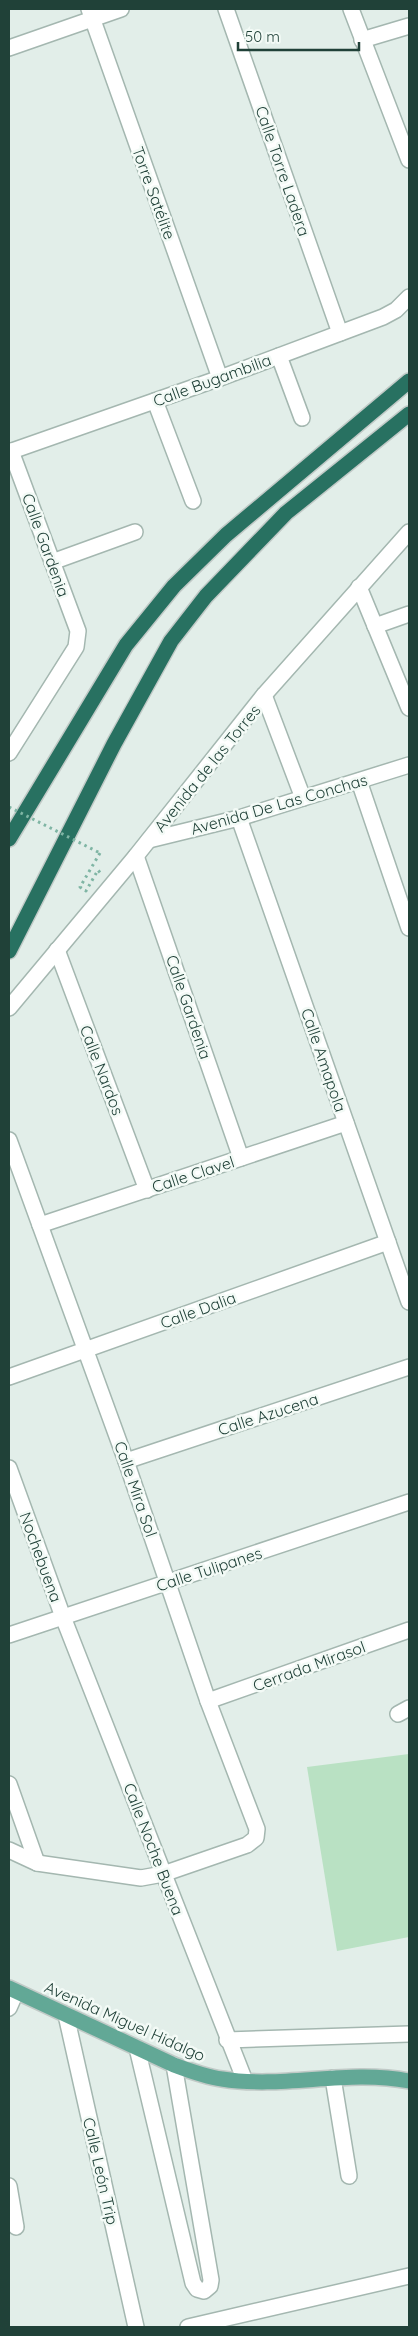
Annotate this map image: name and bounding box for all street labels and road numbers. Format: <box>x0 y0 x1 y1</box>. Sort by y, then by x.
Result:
street label: Calle Torre Ladera <box>251 103 315 239</box>
street label: Torre Satélite <box>128 144 180 242</box>
street label: Calle Bugambilia <box>150 349 274 411</box>
street label: Calle Gardenia <box>18 490 74 600</box>
street label: Avenida de las Torres <box>149 700 265 836</box>
street label: Avenida De Las Conchas <box>188 769 370 839</box>
street label: Calle Gardenia <box>162 952 216 1062</box>
street label: Calle Amapola <box>297 1006 351 1114</box>
street label: Calle Nardos <box>76 1022 128 1118</box>
street label: Calle Clavel <box>149 1151 237 1197</box>
street label: Calle Dalia <box>158 1287 238 1333</box>
street label: Calle Azucena <box>215 1388 321 1440</box>
street label: Calle Mira Sol <box>110 1439 162 1539</box>
street label: Nochebuena <box>15 1509 67 1605</box>
street label: Calle Tulipanes <box>154 1543 264 1595</box>
street label: Cerrada Mirasol <box>250 1636 368 1696</box>
street label: Calle Noche Buena <box>120 1780 188 1918</box>
street label: Avenida Miguel Hidalgo <box>42 1977 208 2065</box>
street label: Calle León Trip <box>79 2115 123 2227</box>

